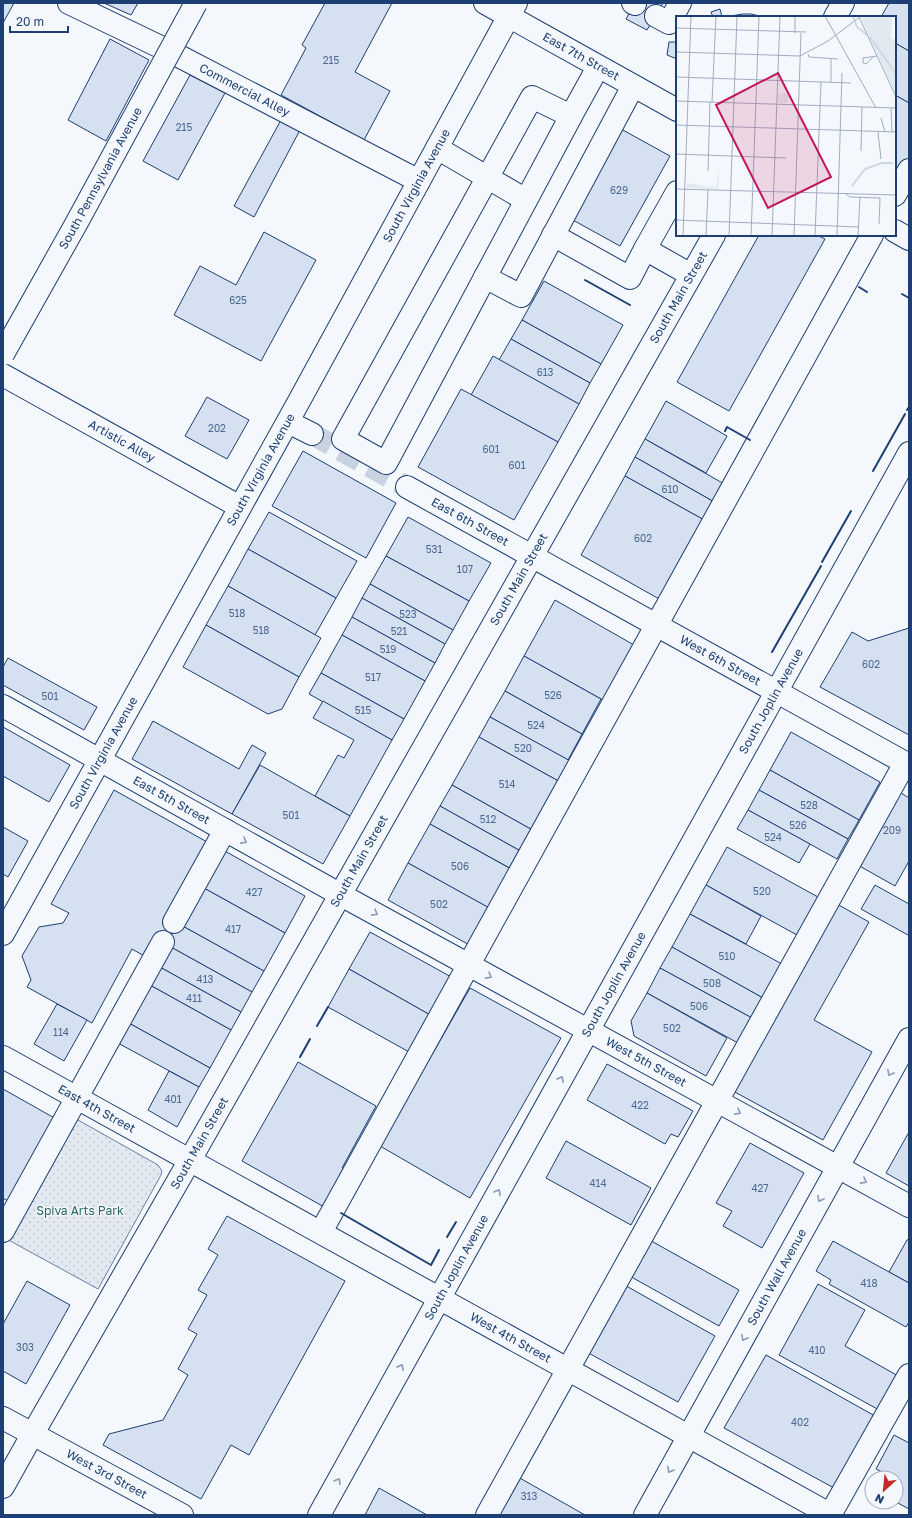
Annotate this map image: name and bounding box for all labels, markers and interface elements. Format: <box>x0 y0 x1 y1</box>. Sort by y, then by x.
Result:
scale bar <box>10 8 68 34</box>
text: 20 m <box>16 14 44 29</box>
inset map <box>676 16 896 236</box>
street label: East 7th Street <box>540 29 622 84</box>
house number: 215 <box>323 54 339 66</box>
street label: Commercial Alley <box>197 60 293 120</box>
street label: South Pennsylvania Avenue <box>55 104 145 252</box>
house number: 215 <box>176 121 192 133</box>
street label: South Virginia Avenue <box>379 126 453 245</box>
house number: 629 <box>610 184 628 196</box>
street label: South Main Street <box>646 248 710 346</box>
house number: 625 <box>229 294 247 306</box>
house number: 613 <box>537 366 554 378</box>
street label: South Virginia Avenue <box>223 411 298 529</box>
street label: Artistic Alley <box>86 416 158 465</box>
house number: 202 <box>208 422 226 434</box>
house number: 601 <box>482 443 500 455</box>
house number: 601 <box>508 459 526 471</box>
house number: 610 <box>661 483 679 495</box>
street label: East 6th Street <box>429 494 512 549</box>
street label: South Main Street <box>486 530 551 628</box>
house number: 602 <box>634 532 652 544</box>
house number: 531 <box>426 543 442 555</box>
house number: 107 <box>457 563 473 575</box>
house number: 518 <box>229 607 245 619</box>
house number: 523 <box>399 608 417 620</box>
house number: 518 <box>253 624 269 636</box>
house number: 521 <box>391 625 407 637</box>
street label: West 6th Street <box>677 632 764 689</box>
house number: 519 <box>380 643 396 655</box>
street label: South Joplin Avenue <box>735 645 806 756</box>
house number: 602 <box>862 658 880 670</box>
house number: 517 <box>365 671 381 683</box>
house number: 526 <box>544 689 562 701</box>
house number: 501 <box>42 690 59 702</box>
street label: South Virginia Avenue <box>66 694 140 812</box>
house number: 515 <box>355 704 371 716</box>
house number: 524 <box>527 719 545 731</box>
house number: 520 <box>514 742 532 754</box>
street label: East 5th Street <box>131 772 213 827</box>
house number: 514 <box>499 778 515 790</box>
house number: 528 <box>800 799 818 811</box>
house number: 501 <box>283 809 300 821</box>
street label: South Main Street <box>327 812 391 910</box>
house number: 512 <box>480 813 496 825</box>
house number: 526 <box>789 819 807 831</box>
house number: 209 <box>883 824 901 836</box>
house number: 524 <box>764 831 782 843</box>
one-way arrow <box>240 836 247 843</box>
house number: 506 <box>451 860 469 872</box>
house number: 520 <box>753 885 771 897</box>
house number: 427 <box>245 886 263 898</box>
house number: 502 <box>430 898 448 910</box>
one-way arrow <box>371 909 378 916</box>
house number: 417 <box>225 923 241 935</box>
street label: South Joplin Avenue <box>578 929 649 1040</box>
house number: 510 <box>719 950 735 962</box>
one-way arrow <box>485 971 492 978</box>
house number: 413 <box>197 973 214 985</box>
house number: 508 <box>703 977 721 989</box>
house number: 411 <box>186 992 202 1004</box>
house number: 506 <box>690 1000 708 1012</box>
house number: 502 <box>663 1022 681 1034</box>
house number: 114 <box>53 1026 69 1038</box>
street label: West 5th Street <box>603 1033 689 1090</box>
one-way arrow <box>887 1069 895 1077</box>
one-way arrow <box>557 1076 564 1083</box>
street label: East 4th Street <box>55 1081 138 1136</box>
house number: 401 <box>164 1093 182 1105</box>
street label: South Main Street <box>167 1094 231 1192</box>
house number: 422 <box>631 1099 649 1111</box>
one-way arrow <box>734 1108 741 1115</box>
house number: 414 <box>589 1177 607 1189</box>
one-way arrow <box>860 1177 867 1184</box>
house number: 427 <box>751 1182 769 1194</box>
one-way arrow <box>494 1189 501 1197</box>
one-way arrow <box>818 1195 825 1202</box>
park label: Spiva Arts Park <box>36 1203 124 1218</box>
street label: South Joplin Avenue <box>421 1212 491 1323</box>
street label: South Wall Avenue <box>744 1226 809 1328</box>
house number: 418 <box>860 1277 878 1289</box>
street label: West 4th Street <box>468 1309 554 1366</box>
one-way arrow <box>741 1333 748 1341</box>
house number: 303 <box>16 1341 34 1353</box>
house number: 410 <box>808 1344 826 1356</box>
one-way arrow <box>397 1364 404 1371</box>
house number: 402 <box>791 1416 809 1428</box>
street label: West 3rd Street <box>64 1446 150 1502</box>
one-way arrow <box>667 1466 674 1473</box>
north arrow <box>864 1470 904 1510</box>
one-way arrow <box>333 1478 341 1485</box>
house number: 313 <box>521 1490 537 1502</box>
text: N <box>873 1492 886 1507</box>

